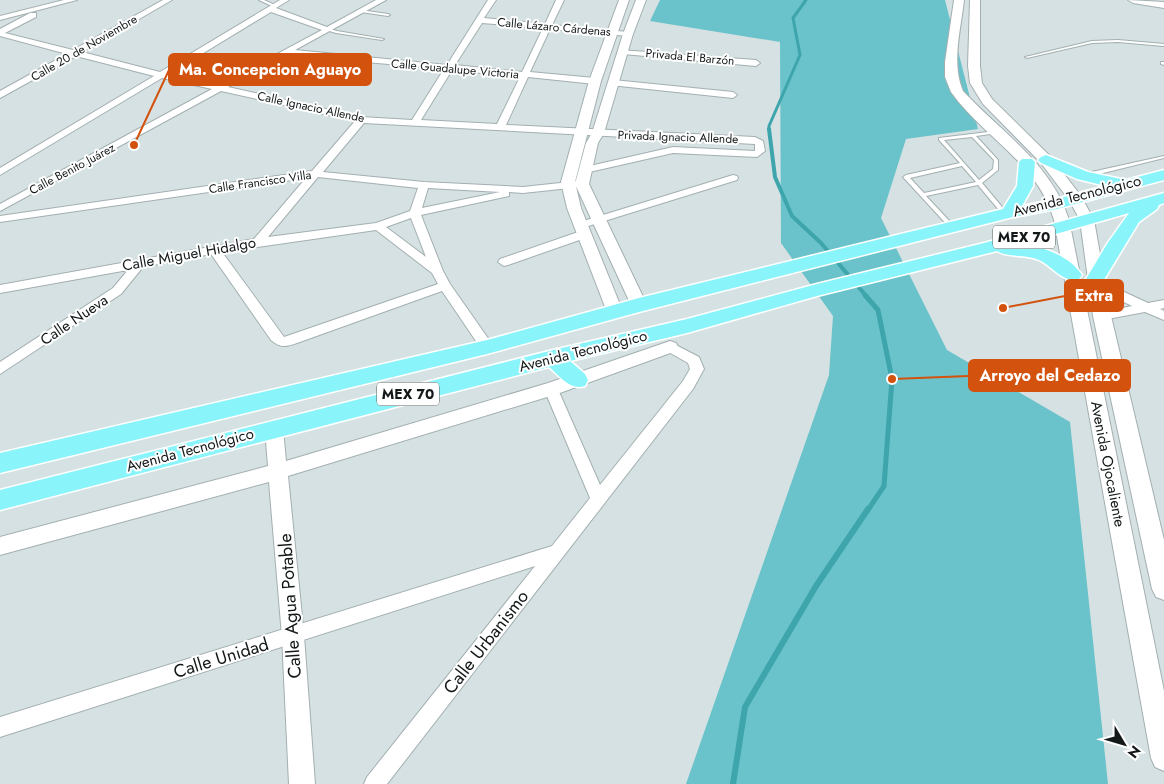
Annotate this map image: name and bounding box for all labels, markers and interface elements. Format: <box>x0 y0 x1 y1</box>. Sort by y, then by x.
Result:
street label: Calle 20 de Noviembre <box>27 10 141 86</box>
street label: Calle Lázaro Cárdenas <box>496 13 612 41</box>
street label: Privada El Barzón <box>645 44 735 70</box>
callout: Ma. Concepcion Aguayo <box>169 54 371 85</box>
street label: Calle Guadalupe Victoria <box>390 54 520 84</box>
text: Ma. Concepcion Aguayo <box>179 58 361 81</box>
street label: Calle Ignacio Allende <box>256 87 366 127</box>
street label: Privada Ignacio Allende <box>617 126 739 148</box>
street label: Calle Benito Juárez <box>26 139 119 199</box>
street label: Calle Francisco Villa <box>208 166 313 198</box>
street label: Avenida Tecnológico <box>1011 169 1143 223</box>
road number: MEX 70 <box>993 226 1055 248</box>
street label: Calle Miguel Hidalgo <box>120 231 258 277</box>
callout: Extra <box>1065 280 1123 311</box>
text: Extra <box>1075 284 1113 307</box>
street label: Calle Nueva <box>36 289 112 351</box>
street label: Avenida Tecnológico <box>517 324 649 378</box>
callout: Arroyo del Cedazo <box>969 360 1130 391</box>
text: Arroyo del Cedazo <box>979 364 1120 387</box>
road number: MEX 70 <box>377 382 439 406</box>
street label: Avenida Ojocaliente <box>1085 399 1131 529</box>
street label: Avenida Tecnológico <box>124 422 256 478</box>
street label: Calle Agua Potable <box>272 533 308 679</box>
street label: Calle Urbanismo <box>437 584 535 699</box>
street label: Calle Unidad <box>170 631 272 685</box>
north arrow <box>1099 719 1149 769</box>
text: N <box>1123 741 1146 763</box>

